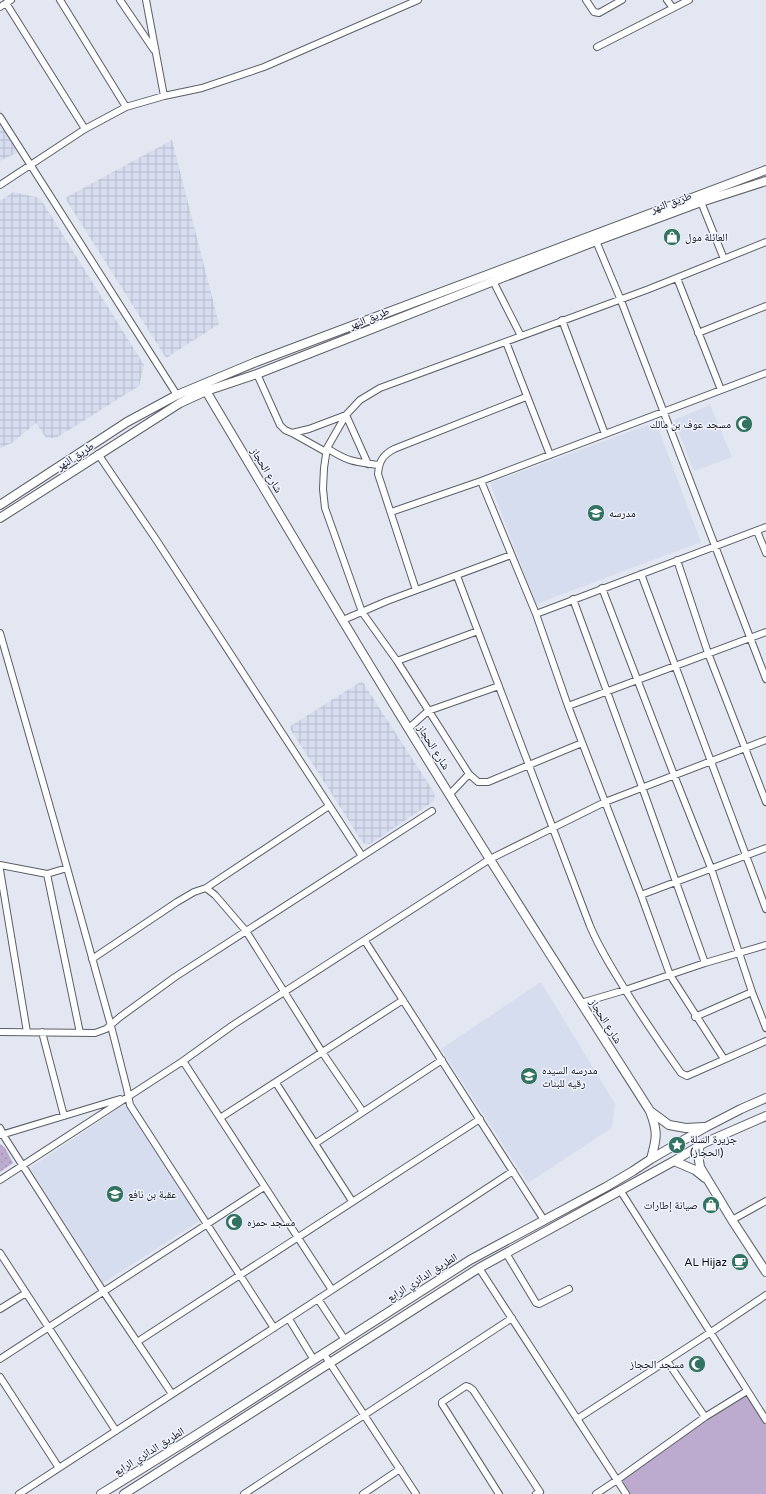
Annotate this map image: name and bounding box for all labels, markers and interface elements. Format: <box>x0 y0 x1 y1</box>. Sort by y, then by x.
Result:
street label: طريق النهر <box>648 189 693 216</box>
shop icon: العائلة مول <box>662 227 682 247</box>
place label: العائلة مول <box>685 231 728 244</box>
street label: طريق النهر <box>346 305 391 333</box>
mosque icon: مسجد عوف بن مالك <box>734 414 754 434</box>
place label: مسجد عوف بن مالك <box>650 418 731 431</box>
street label: طريق النهر <box>53 439 97 474</box>
street label: شارع الحجاز <box>248 444 285 495</box>
school or university icon: مدرسه <box>586 503 606 523</box>
place label: مدرسه <box>609 507 636 520</box>
street label: شارع الحجاز <box>414 722 452 772</box>
street label: شارع الحجاز <box>586 996 624 1046</box>
place label: مدرسه السيده رقيه للبنات <box>542 1064 597 1090</box>
school or university icon: مدرسه السيده رقيه للبنات <box>519 1066 539 1086</box>
place label: جزيرة السلة (الحجاز) <box>690 1133 737 1159</box>
place icon: جزيرة السلة (الحجاز) <box>667 1135 687 1155</box>
school or university icon: عقبة بن نافع <box>105 1184 125 1204</box>
place label: عقبة بن نافع <box>128 1188 177 1201</box>
shop icon: صيانة إطارات <box>701 1195 721 1215</box>
place label: صيانة إطارات <box>644 1199 698 1213</box>
mosque icon: مسجد حمزه <box>224 1212 244 1232</box>
place label: مسجد حمزه <box>247 1216 295 1229</box>
street label: الطريق الدائري الرابع <box>385 1251 461 1306</box>
cafe icon: AL Hijaz <box>730 1252 750 1272</box>
place label: AL Hijaz <box>684 1256 728 1269</box>
mosque icon: مسجد الحجاز <box>687 1354 707 1374</box>
place label: مسجد الحجاز <box>629 1358 684 1371</box>
street label: الطريق الدائري الرابع <box>112 1425 188 1480</box>

